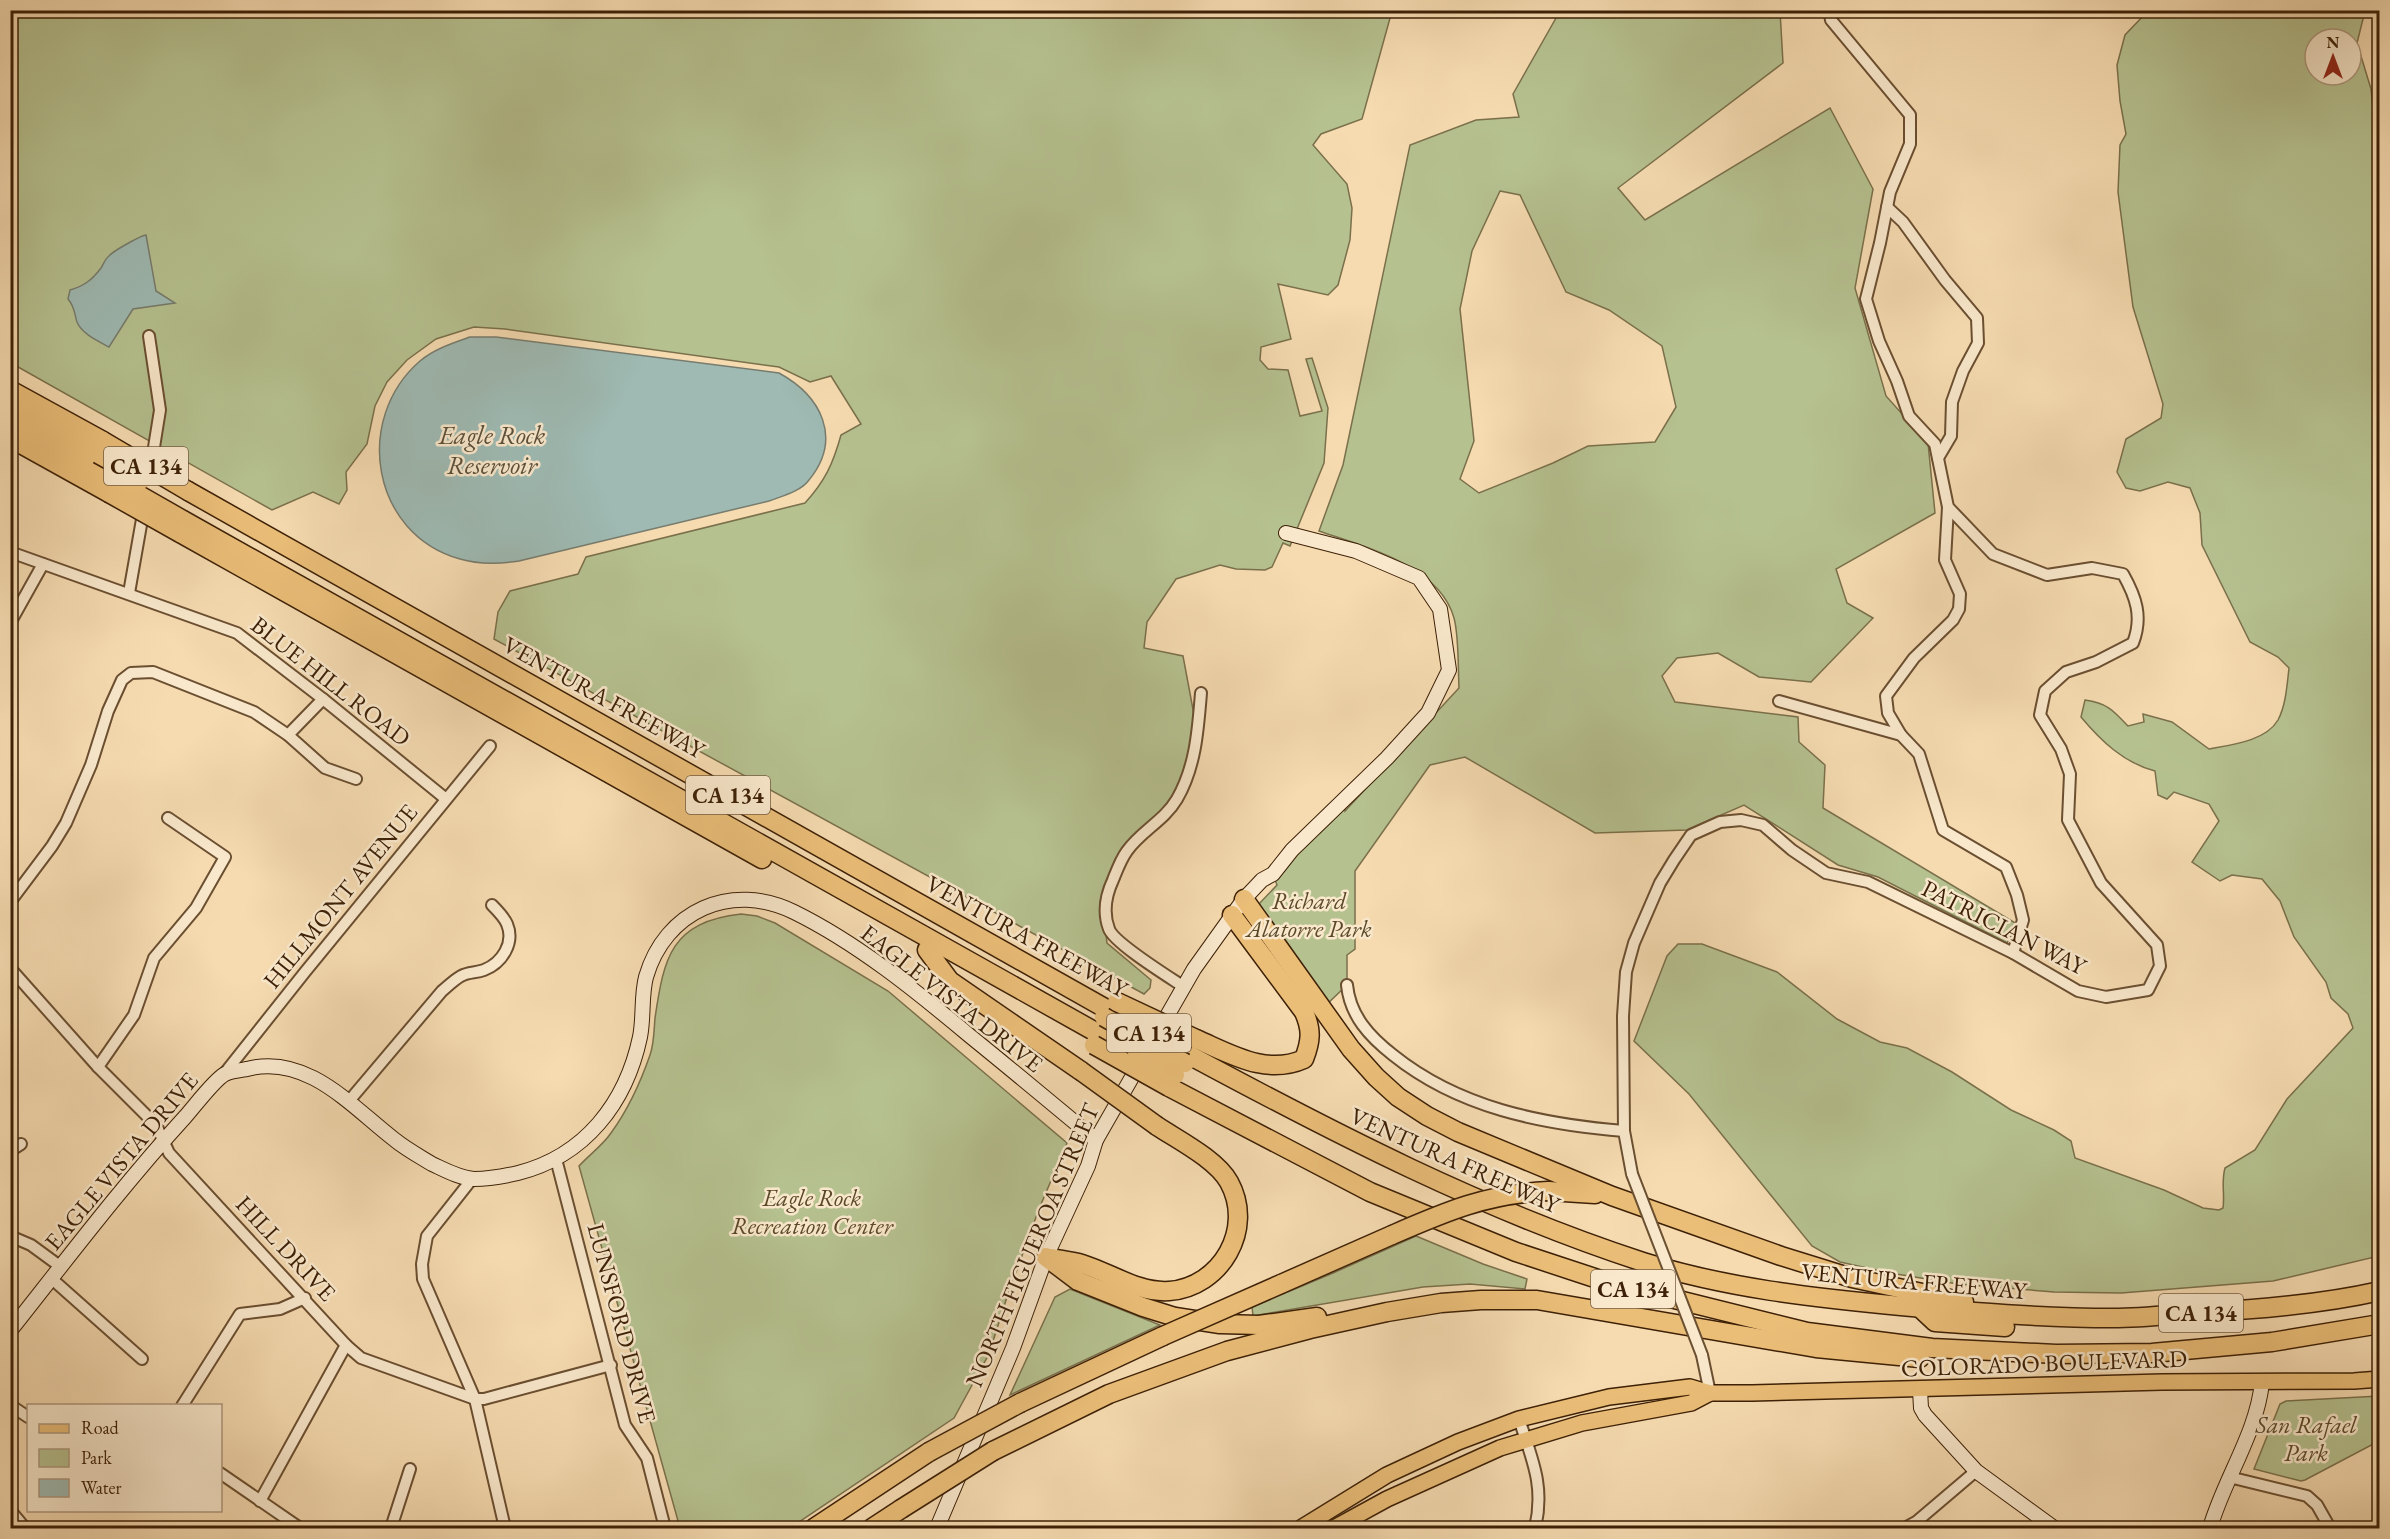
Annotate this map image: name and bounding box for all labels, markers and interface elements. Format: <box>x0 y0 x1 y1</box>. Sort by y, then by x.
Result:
north arrow <box>2303 27 2363 87</box>
text: N <box>2327 32 2340 53</box>
water label: Eagle Rock Reservoir <box>438 418 545 482</box>
road number: CA 134 <box>104 447 188 485</box>
street label: BLUE HILL ROAD <box>245 609 417 753</box>
street label: VENTURA FREEWAY <box>498 629 711 766</box>
road number: CA 134 <box>686 776 770 814</box>
street label: HILLMONT AVENUE <box>256 797 424 995</box>
street label: VENTURA FREEWAY <box>921 868 1134 1005</box>
street label: PATRICIAN WAY <box>1917 872 2092 982</box>
park label: Richard Alatorre Park <box>1244 885 1372 944</box>
street label: EAGLE VISTA DRIVE <box>855 917 1049 1079</box>
road number: CA 134 <box>1107 1014 1191 1052</box>
street label: EAGLE VISTA DRIVE <box>37 1066 205 1256</box>
street label: NORTH FIGUEROA STREET <box>958 1098 1106 1392</box>
street label: VENTURA FREEWAY <box>1345 1100 1566 1221</box>
park label: Eagle Rock Recreation Center <box>731 1182 895 1241</box>
street label: HILL DRIVE <box>229 1189 343 1307</box>
street label: LUNSFORD DRIVE <box>580 1220 664 1426</box>
street label: VENTURA FREEWAY <box>1800 1256 2029 1306</box>
road number: CA 134 <box>1591 1270 1675 1308</box>
road number: CA 134 <box>2159 1294 2243 1332</box>
street label: COLORADO BOULEVARD <box>1901 1343 2187 1383</box>
legend <box>27 1404 222 1512</box>
park label: San Rafael Park <box>2254 1409 2358 1468</box>
text: Road <box>81 1416 120 1439</box>
text: Park <box>81 1446 112 1469</box>
text: Water <box>81 1476 122 1499</box>

